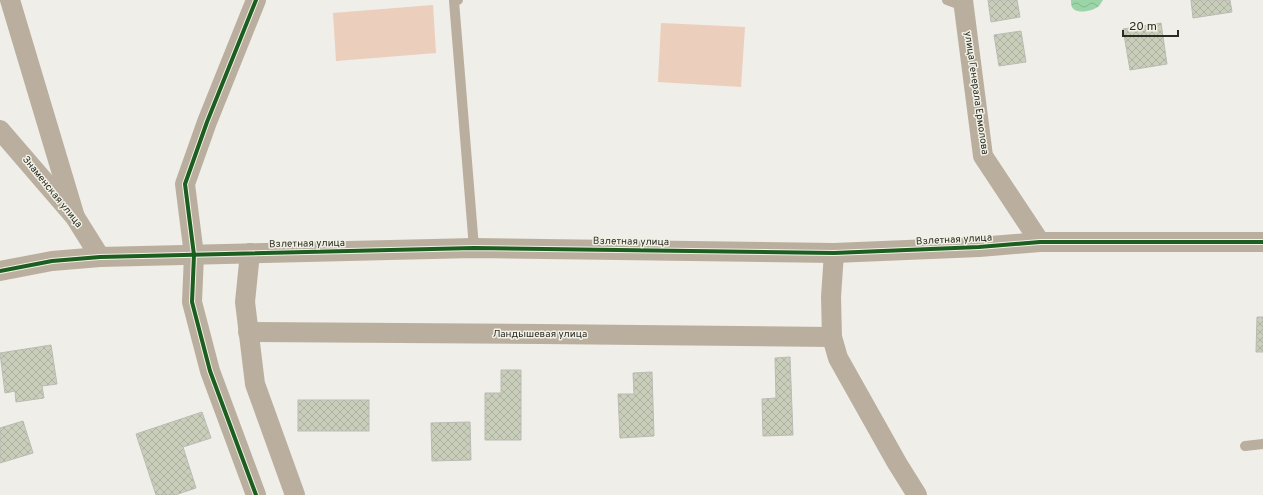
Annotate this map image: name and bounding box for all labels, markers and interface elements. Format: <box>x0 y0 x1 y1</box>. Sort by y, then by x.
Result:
scale bar <box>1123 12 1178 38</box>
text: 20 m <box>1129 19 1157 35</box>
street label: улица Генерала Ермолова <box>961 31 991 155</box>
street label: Знаменская улица <box>19 154 85 230</box>
street label: Взлетная улица <box>916 232 992 248</box>
street label: Взлетная улица <box>593 235 669 249</box>
street label: Взлетная улица <box>269 237 345 251</box>
street label: Ландышевая улица <box>493 328 587 341</box>

